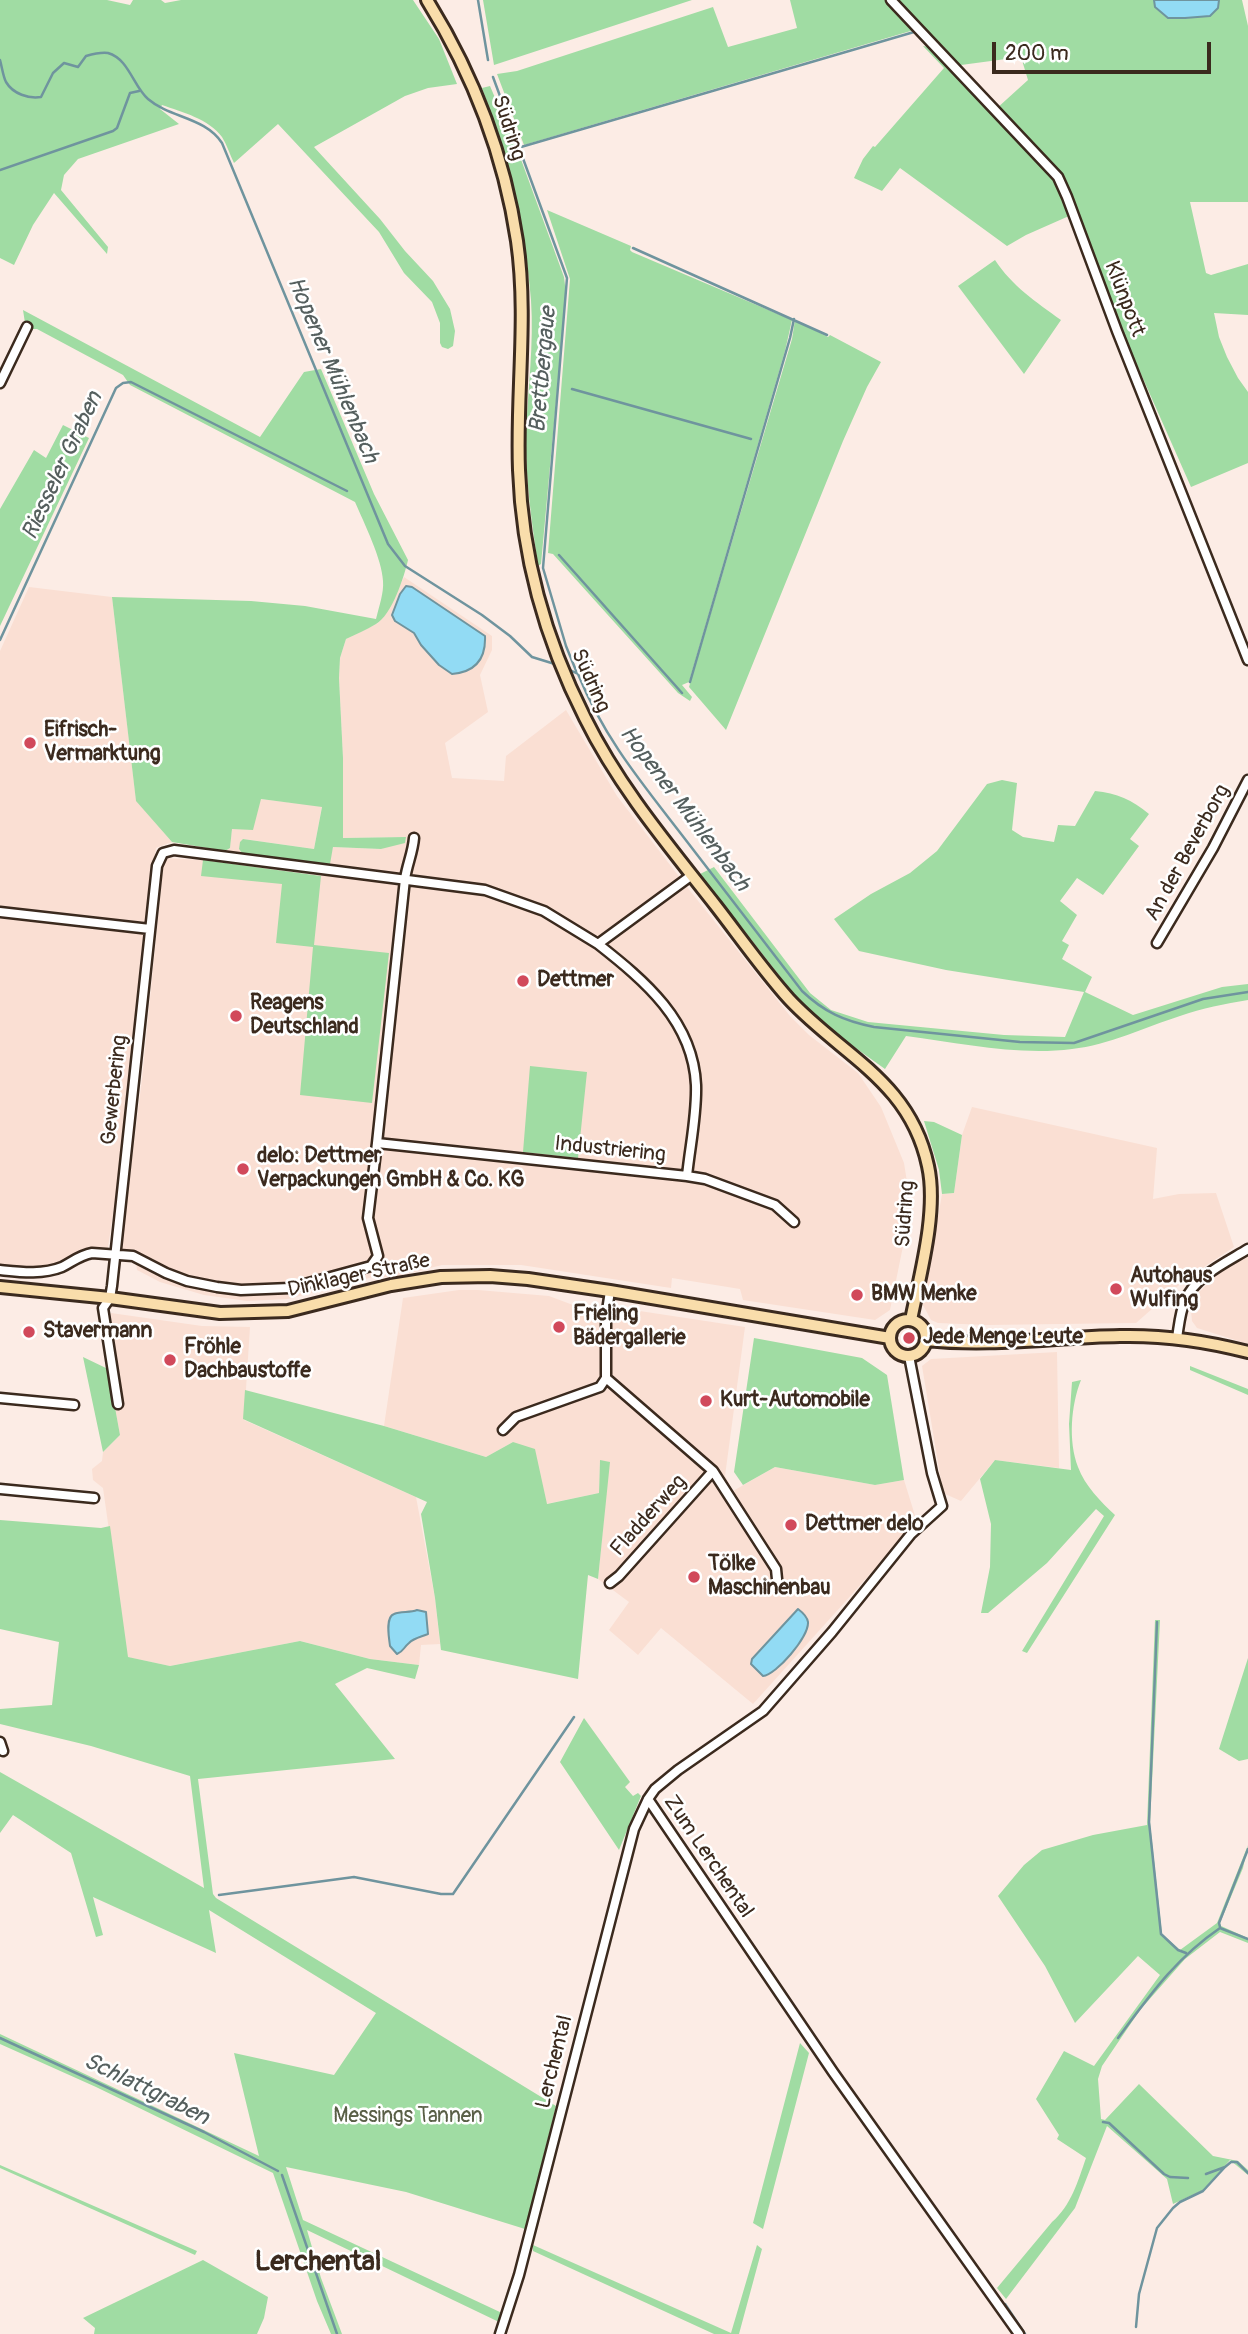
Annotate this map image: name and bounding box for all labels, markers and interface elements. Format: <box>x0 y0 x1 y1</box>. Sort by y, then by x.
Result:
scale bar <box>996 28 1215 72</box>
text: 200 m <box>1005 40 1069 67</box>
street label: Südring <box>486 92 530 164</box>
street label: Klünpott <box>1098 258 1150 340</box>
water label: Hopener Mühlenbach <box>280 273 384 467</box>
water label: Brettbergaue <box>525 306 563 434</box>
water label: Riesseler Graben <box>17 388 109 544</box>
street label: Südring <box>565 645 615 717</box>
place label: Eifrisch- Vermarktung <box>44 718 161 768</box>
water label: Hopener Mühlenbach <box>613 721 755 897</box>
marker: Eifrisch- Vermarktung <box>22 735 38 751</box>
street label: An der Beverborg <box>1140 780 1236 926</box>
place label: Dettmer <box>537 968 614 994</box>
marker: Dettmer <box>515 973 531 989</box>
place label: Reagens Deutschland <box>250 991 359 1041</box>
marker: Reagens Deutschland <box>228 1008 244 1024</box>
street label: Gewerbering <box>97 1034 133 1146</box>
street label: Industriering <box>553 1132 667 1168</box>
place label: delo: Dettmer Verpackungen GmbH & Co. KG <box>257 1144 524 1194</box>
marker: delo: Dettmer Verpackungen GmbH & Co. KG <box>235 1161 251 1177</box>
street label: Südring <box>891 1180 921 1248</box>
street label: Dinklager Straße <box>286 1249 432 1303</box>
place label: Autohaus Wulfing <box>1130 1264 1212 1314</box>
marker: Autohaus Wulfing <box>1108 1281 1124 1297</box>
place label: BMW Menke <box>871 1282 977 1308</box>
marker: BMW Menke <box>849 1287 865 1303</box>
place label: Frieling Bädergallerie <box>573 1302 685 1352</box>
place label: Stavermann <box>43 1319 152 1345</box>
marker: Frieling Bädergallerie <box>551 1319 567 1335</box>
marker: Stavermann <box>21 1324 37 1340</box>
place label: Jede Menge Leute <box>923 1325 1083 1351</box>
marker: Jede Menge Leute <box>901 1330 917 1346</box>
place label: Fröhle Dachbaustoffe <box>184 1335 311 1385</box>
marker: Fröhle Dachbaustoffe <box>162 1352 178 1368</box>
place label: Kurt-Automobile <box>720 1388 870 1414</box>
marker: Kurt-Automobile <box>698 1393 714 1409</box>
street label: Fladderweg <box>606 1470 692 1562</box>
place label: Dettmer delo <box>805 1512 924 1538</box>
marker: Dettmer delo <box>783 1517 799 1533</box>
place label: Tölke Maschinenbau <box>708 1552 830 1602</box>
marker: Tölke Maschinenbau <box>686 1569 702 1585</box>
street label: Zum Lerchental <box>658 1791 758 1923</box>
street label: Lerchental <box>531 2013 579 2111</box>
water label: Schlattgraben <box>79 2048 213 2132</box>
park label: Messings Tannen <box>333 2104 483 2130</box>
district label: Lerchental <box>255 2246 381 2280</box>

